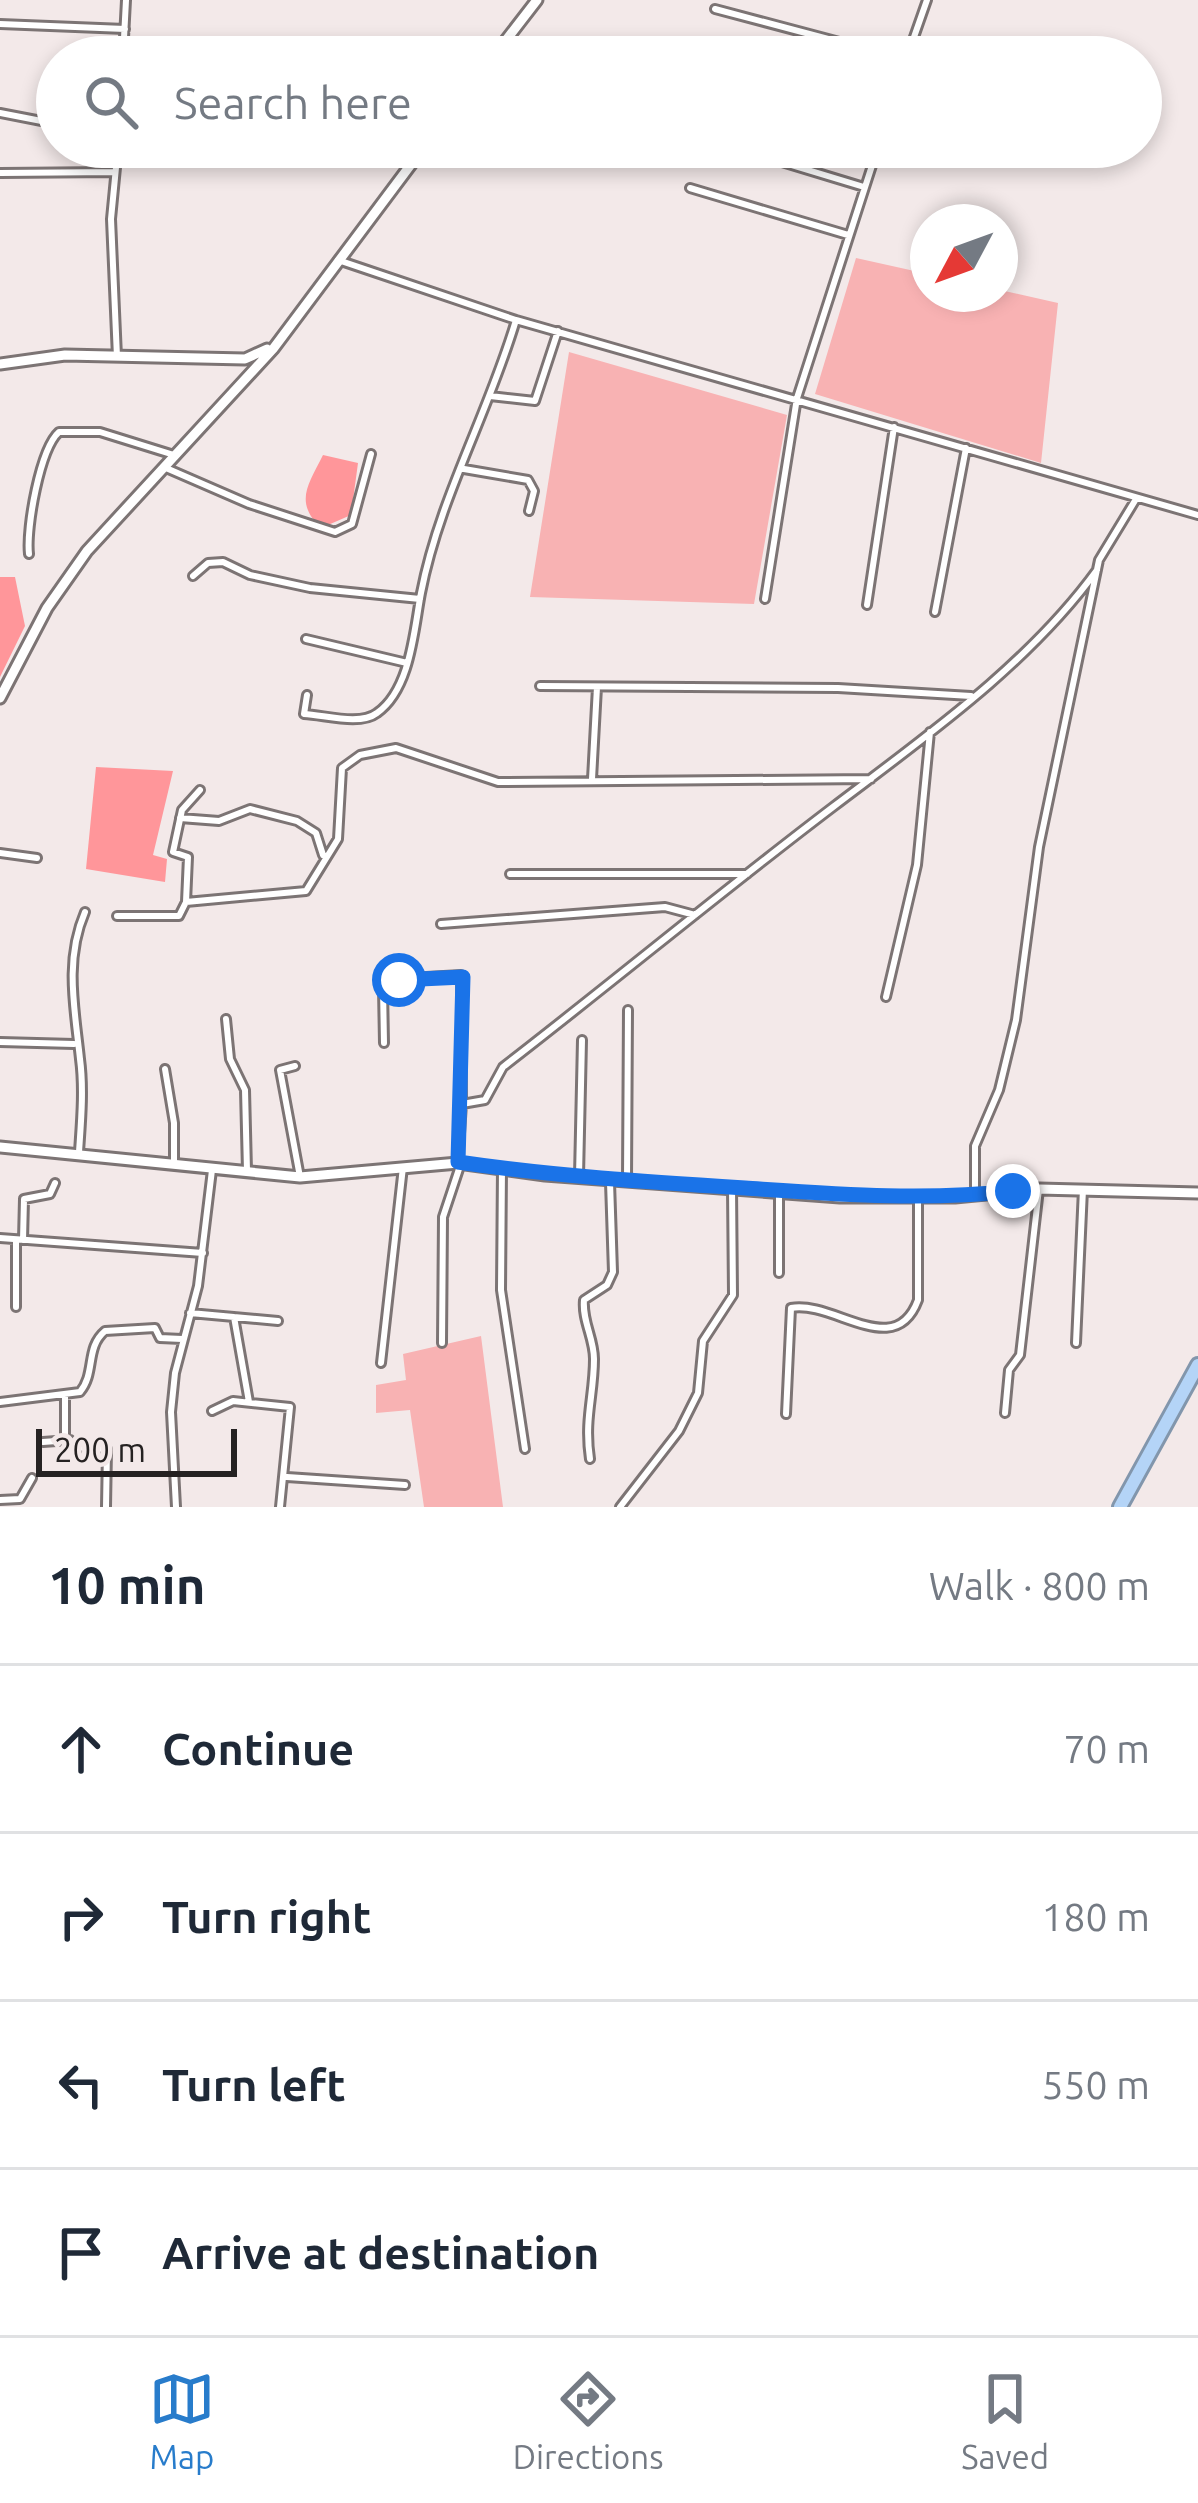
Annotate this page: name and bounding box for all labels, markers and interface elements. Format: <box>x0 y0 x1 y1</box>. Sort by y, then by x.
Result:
search box <box>36 36 1162 168</box>
icon: search <box>78 69 144 135</box>
text: Search here <box>174 77 412 128</box>
north arrow <box>910 204 1018 312</box>
route start <box>372 953 426 1007</box>
route end <box>986 1164 1040 1218</box>
scale bar <box>36 1423 237 1476</box>
text: 200 m <box>54 1431 146 1468</box>
text: 10 min <box>48 1556 206 1614</box>
text: Walk · 800 m <box>929 1564 1150 1607</box>
icon: ahead <box>48 1716 114 1782</box>
text: Continue <box>162 1723 354 1774</box>
text: 70 m <box>1063 1727 1150 1770</box>
icon: right <box>48 1884 114 1950</box>
text: Turn right <box>162 1891 371 1942</box>
text: 180 m <box>1041 1895 1150 1938</box>
icon: left <box>48 2052 114 2118</box>
text: Turn left <box>162 2059 346 2110</box>
text: 550 m <box>1041 2063 1150 2106</box>
icon: arrive <box>48 2220 114 2286</box>
text: Arrive at destination <box>162 2227 599 2278</box>
tab: Map <box>149 2366 215 2475</box>
tab: Directions <box>513 2366 663 2475</box>
tab: Saved <box>961 2366 1049 2475</box>

